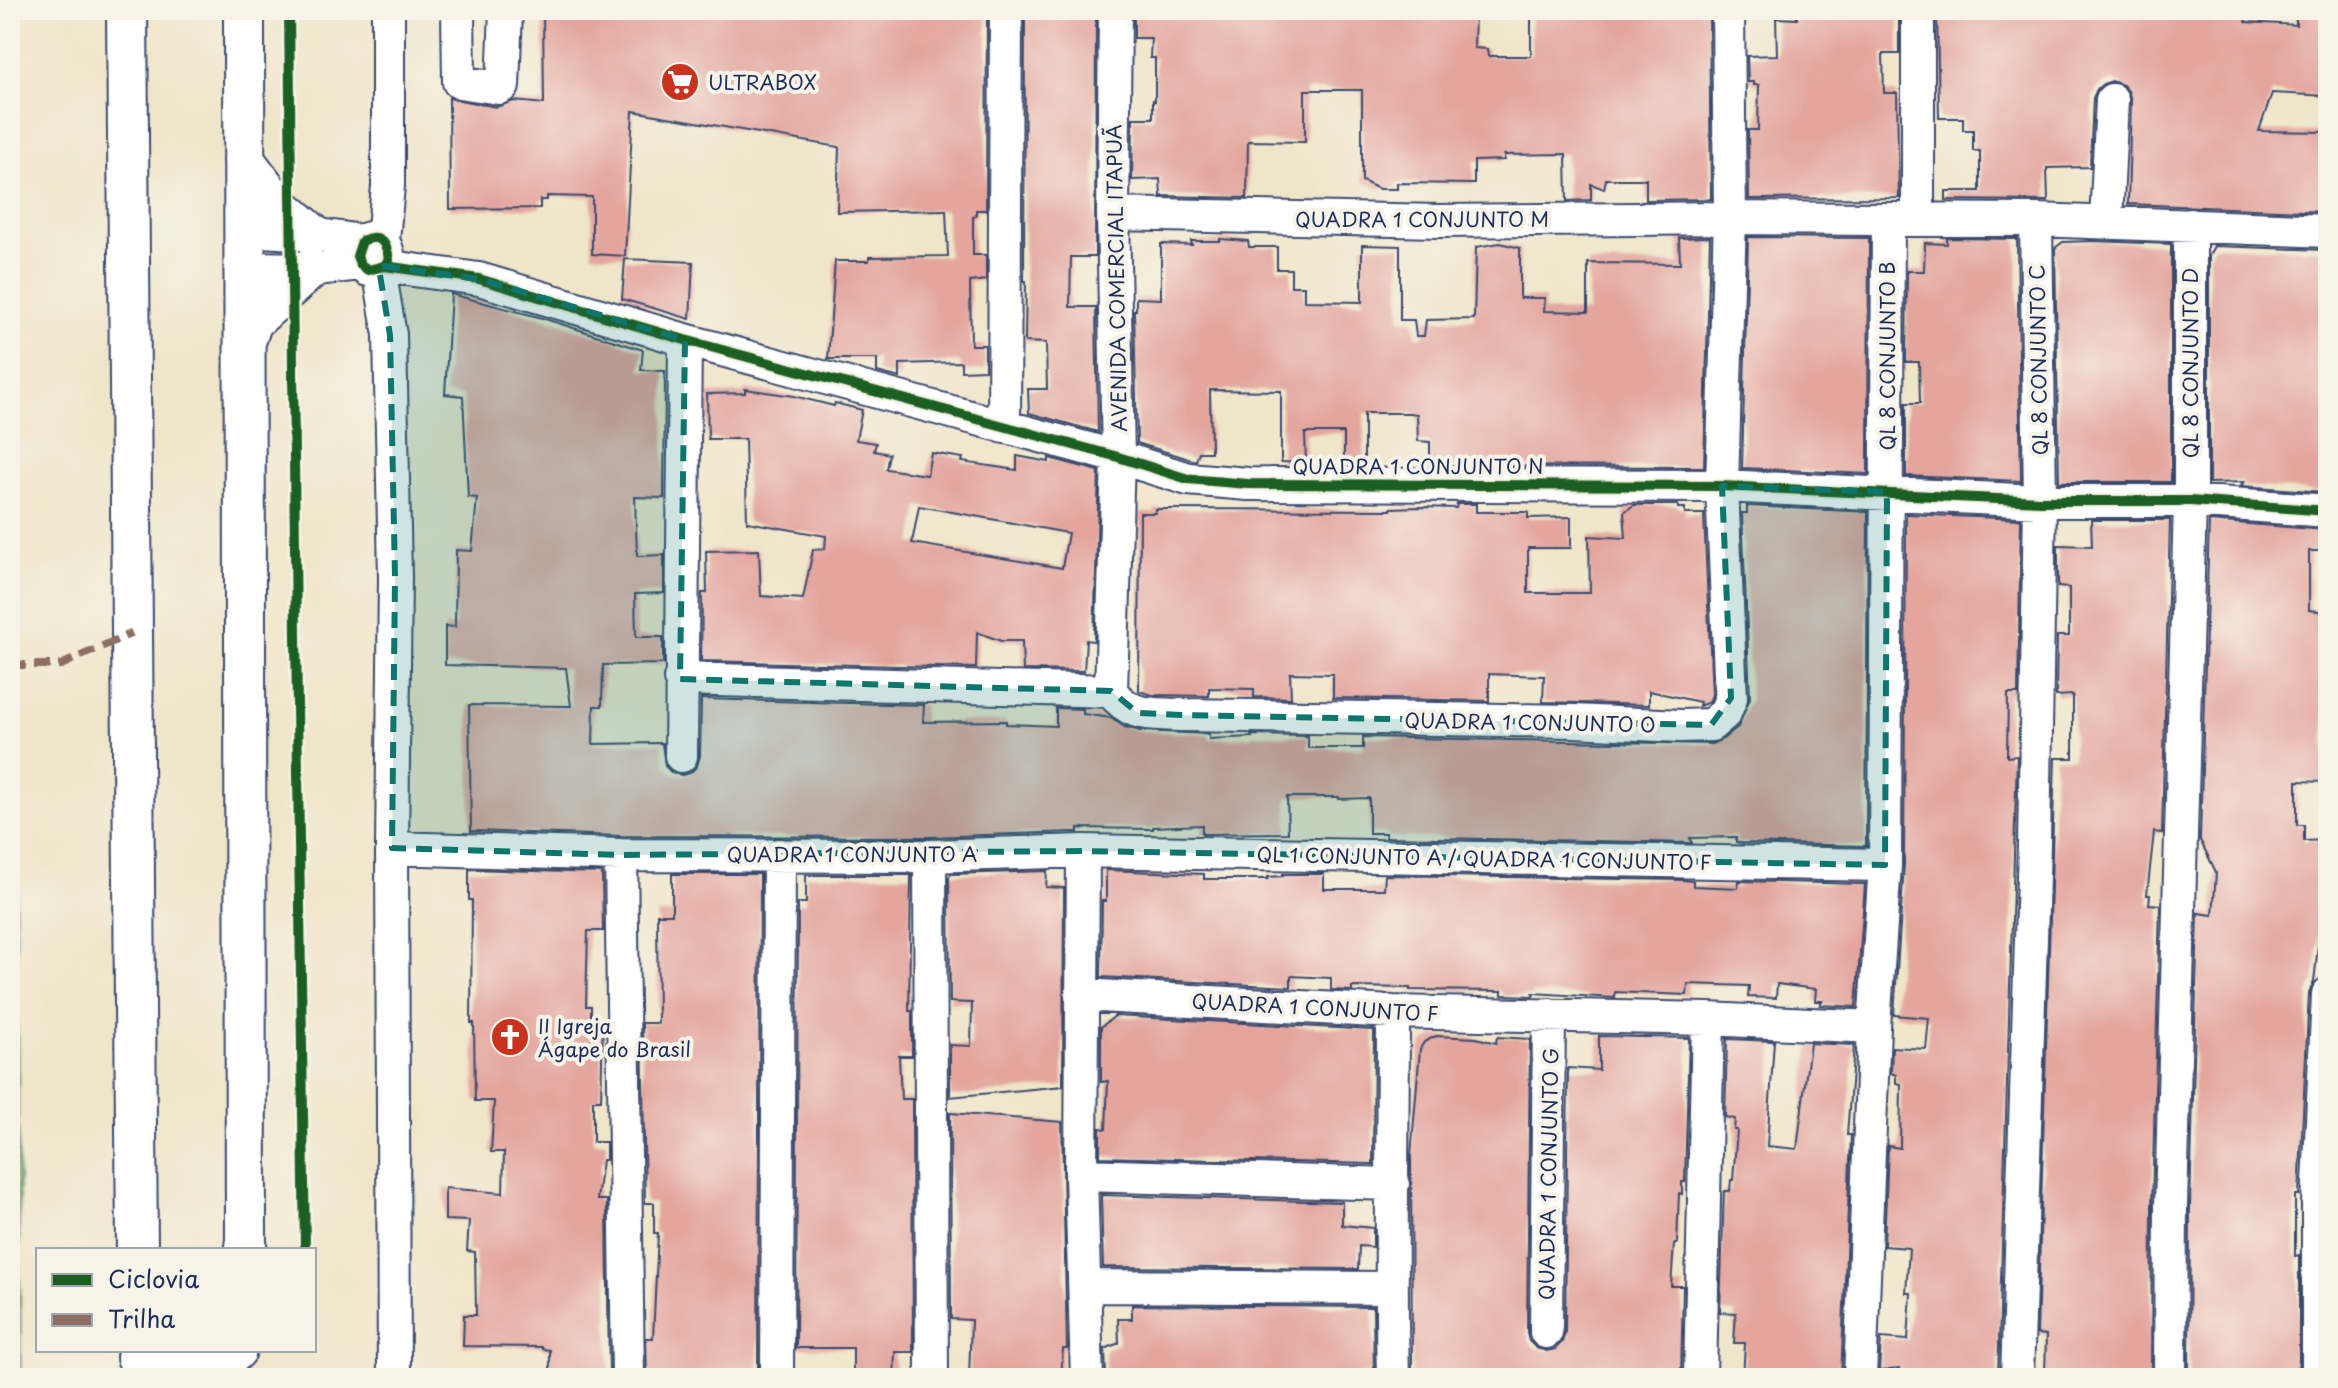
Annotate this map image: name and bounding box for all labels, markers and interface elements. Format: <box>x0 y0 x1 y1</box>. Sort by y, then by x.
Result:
supermarket icon: ULTRABOX <box>659 61 701 103</box>
place label: ULTRABOX <box>708 67 817 97</box>
street label: AVENIDA COMERCIAL ITAPUÃ <box>1098 124 1134 432</box>
street label: QUADRA 1 CONJUNTO M <box>1295 204 1549 234</box>
street label: QL 8 CONJUNTO B <box>1872 262 1902 450</box>
street label: QL 8 CONJUNTO C <box>2021 264 2055 456</box>
street label: QL 8 CONJUNTO D <box>2175 268 2205 458</box>
street label: QUADRA 1 CONJUNTO N <box>1292 451 1544 481</box>
street label: QUADRA 1 CONJUNTO O <box>1404 705 1656 739</box>
street label: QUADRA 1 CONJUNTO A <box>727 839 977 869</box>
street label: QL 1 CONJUNTO A / QUADRA 1 CONJUNTO F <box>1256 839 1712 877</box>
street label: QUADRA 1 CONJUNTO F <box>1191 986 1439 1028</box>
place label: II Igreja Ágape do Brasil <box>538 1011 691 1064</box>
church icon: II Igreja Ágape do Brasil <box>489 1016 531 1058</box>
street label: QUADRA 1 CONJUNTO G <box>1531 1048 1565 1300</box>
legend <box>36 1248 316 1352</box>
text: Ciclovia <box>108 1260 199 1296</box>
text: Trilha <box>108 1300 175 1336</box>

